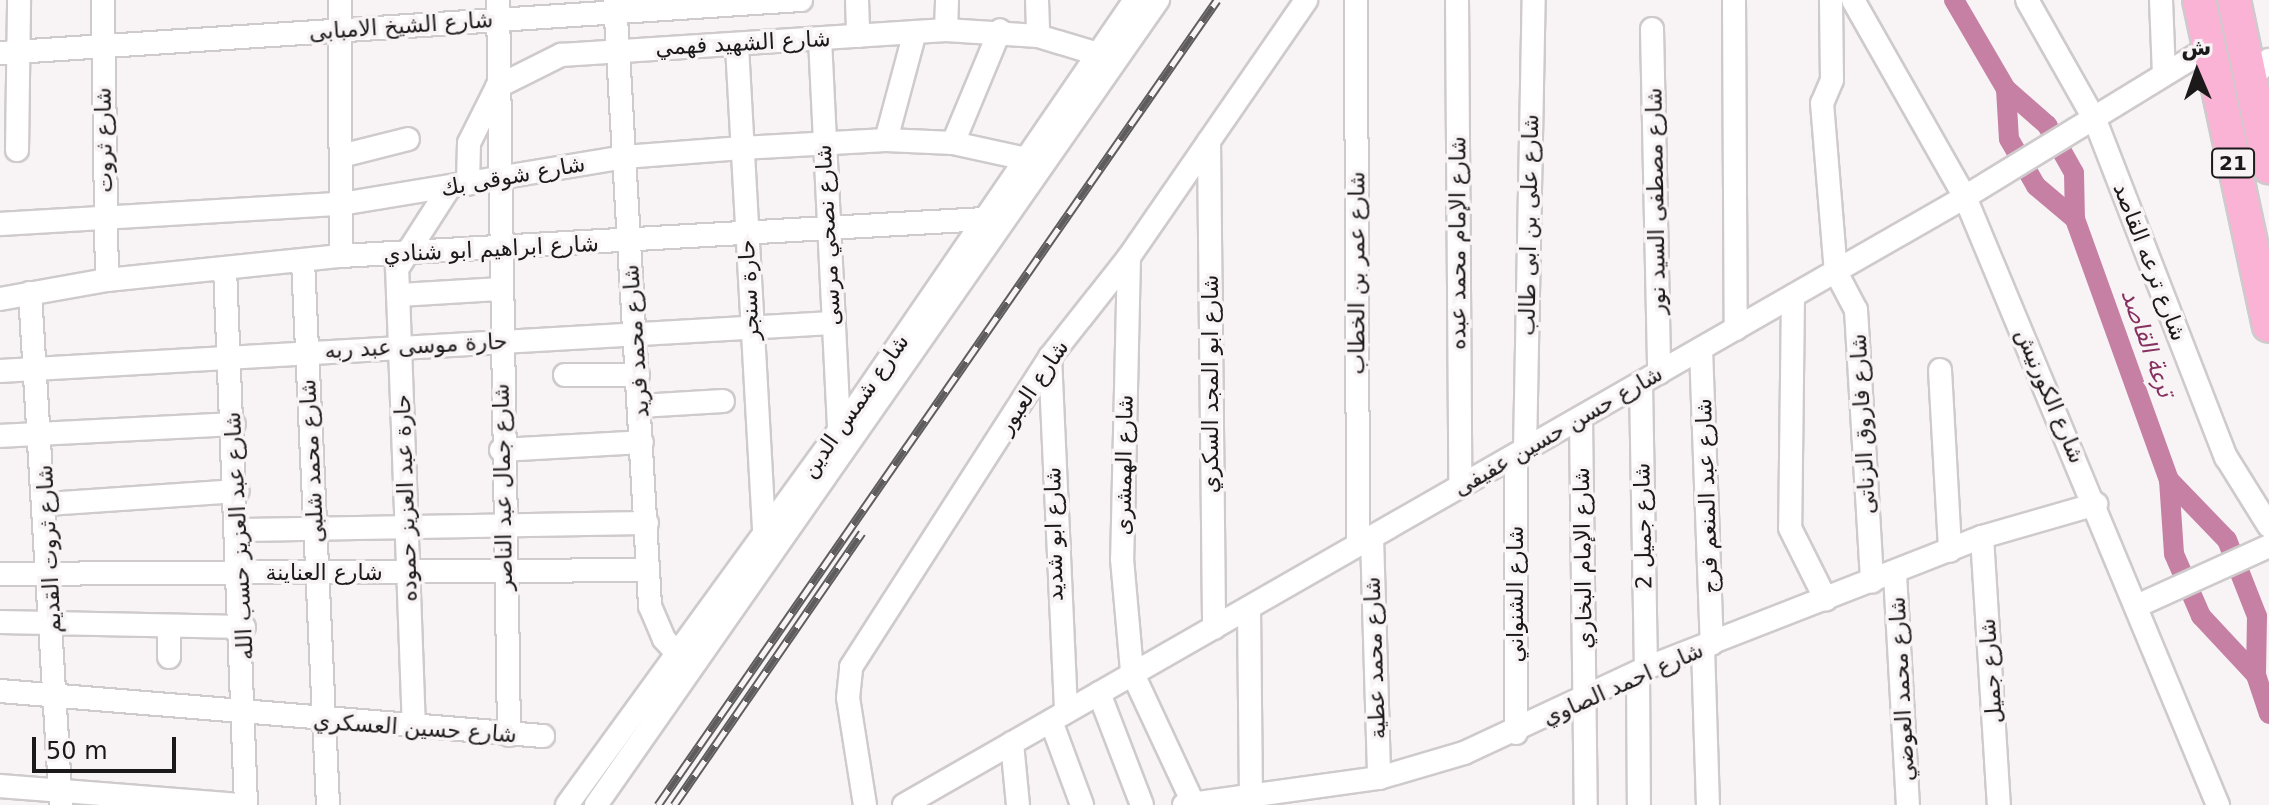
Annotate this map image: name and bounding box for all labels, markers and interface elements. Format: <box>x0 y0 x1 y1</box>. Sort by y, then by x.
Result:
street label: شارع الشيخ الامبابى <box>308 6 494 46</box>
street label: شارع الشهيد فهمي <box>655 25 831 61</box>
north arrow <box>2157 32 2237 112</box>
text: ش <box>2181 34 2212 61</box>
street label: شارع ثروت <box>90 87 118 193</box>
street label: شارع مصطفى السيد نور <box>1641 87 1671 315</box>
street label: شارع على بن ابى طالب <box>1514 114 1544 336</box>
street label: شارع الإمام محمد عبده <box>1445 136 1471 350</box>
street label: شارع نصحي مرسى <box>810 144 846 326</box>
road number: 21 <box>2211 147 2255 179</box>
street label: شارع شوقى بك <box>439 150 587 202</box>
street label: شارع عمر بن الخطاب <box>1344 171 1370 375</box>
street label: شارع ترعه القاصد <box>2108 179 2192 345</box>
street label: شارع ابراهيم ابو شنادي <box>383 230 599 268</box>
street label: حارة سنجر <box>733 239 765 341</box>
street label: شارع محمد فريد <box>617 264 655 418</box>
street label: شارع ابو المجد السكري <box>1198 275 1224 493</box>
water label: ترعة القاصد <box>2114 285 2180 401</box>
street label: شارع الكورنيش <box>2010 325 2090 467</box>
street label: حارة موسى عبد ربه <box>324 328 508 364</box>
street label: شارع شمس الدين <box>796 329 914 483</box>
street label: شارع فاروق الزناتى <box>1845 333 1881 515</box>
street label: شارع العبور <box>992 335 1074 439</box>
street label: شارع حسن حسين عفيفى <box>1449 360 1667 502</box>
street label: شارع محمد شلبى <box>295 379 329 543</box>
street label: شارع جمال عبد الناصر <box>488 383 518 591</box>
street label: حارة عبد العزيز حموده <box>389 394 423 602</box>
street label: شارع الهمشرى <box>1110 395 1138 535</box>
street label: شارع عبد المنعم فرج <box>1690 398 1724 594</box>
street label: شارع عبد العزيز حسب الله <box>219 411 259 661</box>
street label: شارع جميل 2 <box>1629 463 1657 589</box>
street label: شارع ثروت القديم <box>31 464 67 634</box>
street label: شارع ابو شديد <box>1040 467 1068 601</box>
street label: شارع الإمام البخاري <box>1568 467 1598 649</box>
street label: شارع الشنواني <box>1503 526 1529 662</box>
street label: شارع العناينة <box>265 560 383 586</box>
street label: شارع محمد عطية <box>1359 576 1391 740</box>
street label: شارع محمد العوضي <box>1884 596 1920 782</box>
street label: شارع جميل <box>1974 617 2008 725</box>
street label: شارع احمد الصاوي <box>1538 637 1708 731</box>
street label: شارع حسين العسكري <box>312 708 518 748</box>
scale bar <box>36 721 180 771</box>
text: 50 m <box>46 737 108 765</box>

